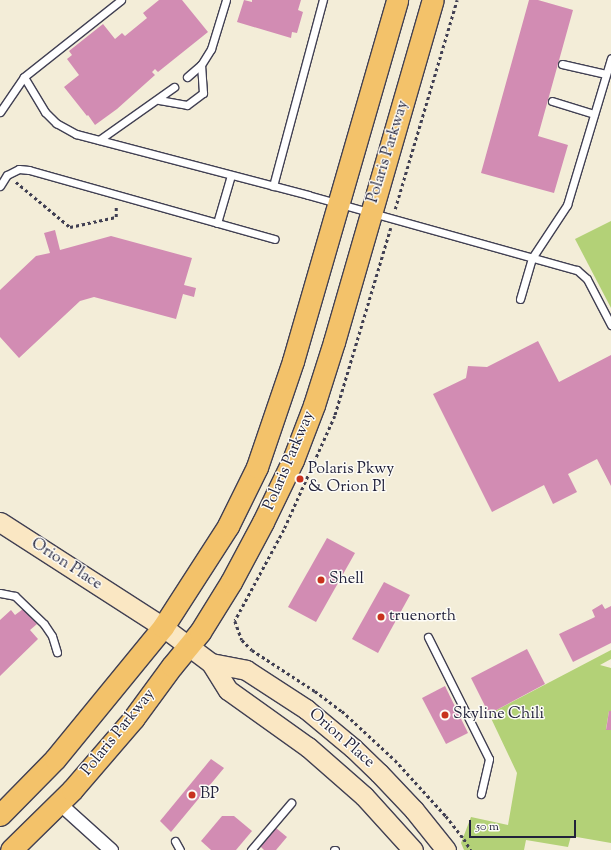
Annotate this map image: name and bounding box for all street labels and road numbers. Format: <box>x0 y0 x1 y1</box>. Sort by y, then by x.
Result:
street label: Polaris Parkway <box>364 98 414 206</box>
street label: Polaris Parkway <box>260 408 320 514</box>
street label: Orion Place <box>27 535 105 595</box>
street label: Polaris Parkway <box>78 686 160 780</box>
street label: Orion Place <box>304 705 378 773</box>

